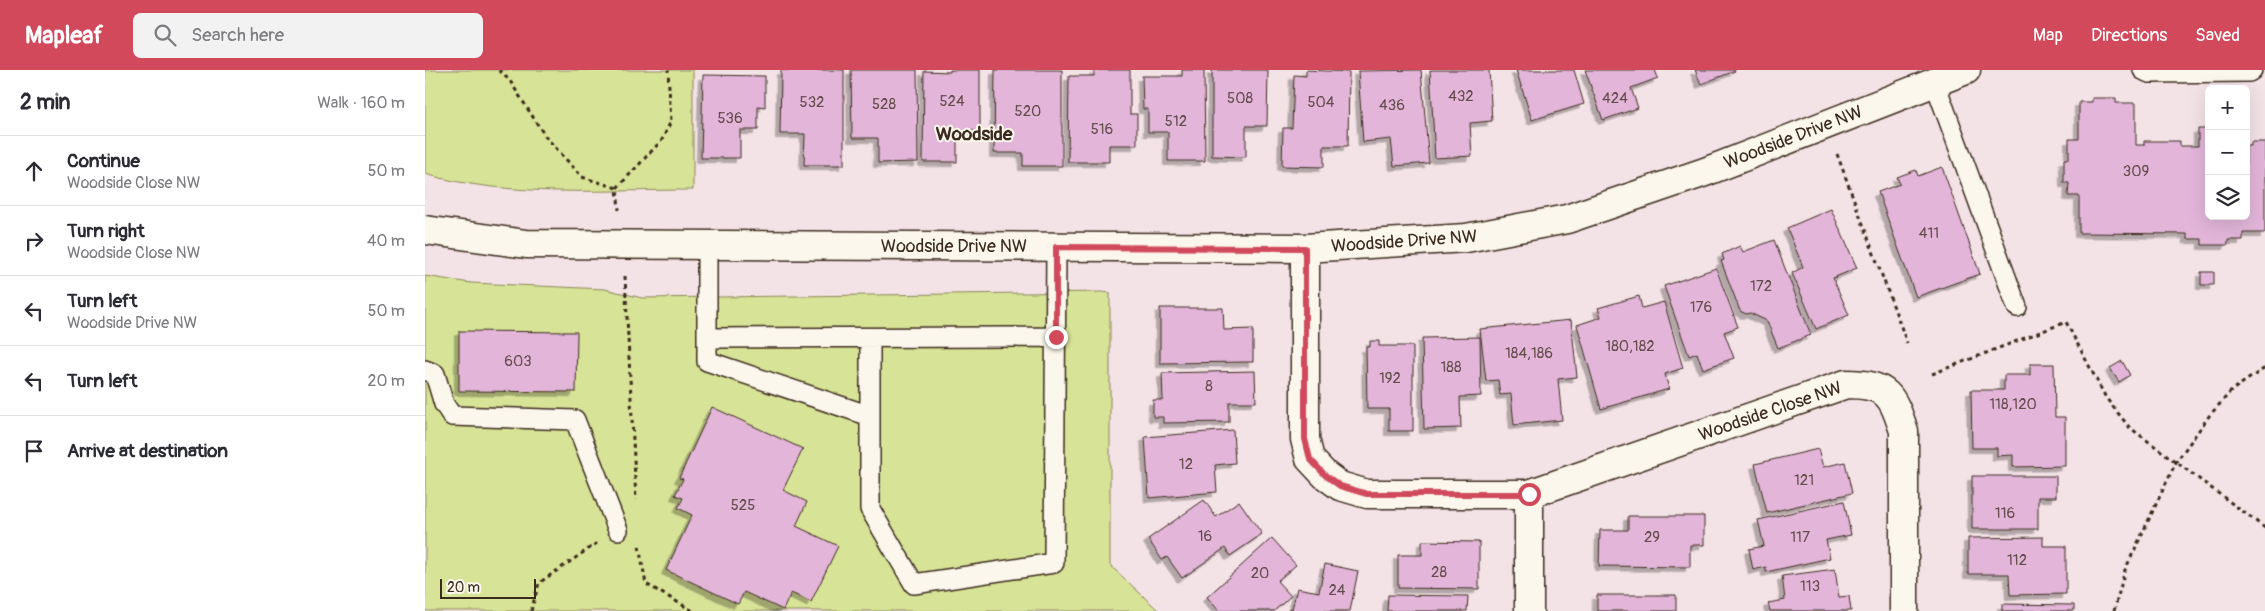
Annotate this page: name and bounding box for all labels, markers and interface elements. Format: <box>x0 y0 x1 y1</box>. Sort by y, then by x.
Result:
search box <box>133 13 483 58</box>
text: Mapleaf <box>25 21 103 50</box>
icon: search <box>151 21 179 49</box>
text: Search here <box>191 23 284 47</box>
text: Map <box>2033 24 2063 47</box>
text: Directions <box>2091 24 2167 47</box>
text: Saved <box>2195 24 2240 47</box>
map controls <box>2205 85 2250 220</box>
button: + <box>2205 85 2250 130</box>
house number: 432 <box>1448 87 1474 106</box>
text: 2 min <box>20 89 70 116</box>
house number: 508 <box>1227 89 1253 108</box>
house number: 424 <box>1602 89 1628 108</box>
house number: 524 <box>939 92 965 111</box>
text: Walk · 160 m <box>317 93 405 113</box>
house number: 532 <box>800 93 824 112</box>
house number: 504 <box>1307 93 1335 112</box>
house number: 528 <box>872 95 896 114</box>
house number: 436 <box>1379 96 1405 115</box>
street label: Woodside Drive NW <box>1721 100 1866 174</box>
house number: 520 <box>1015 102 1041 121</box>
house number: 536 <box>717 109 743 128</box>
house number: 512 <box>1165 112 1187 131</box>
house number: 516 <box>1091 120 1113 139</box>
district label: Woodside <box>936 122 1013 146</box>
button: − <box>2205 130 2250 175</box>
text: Continue <box>67 149 140 173</box>
icon: ahead <box>20 157 48 185</box>
text: 50 m <box>368 161 405 181</box>
house number: 309 <box>2123 162 2149 181</box>
text: Woodside Close NW <box>67 173 200 193</box>
button: layers <box>2205 175 2250 220</box>
text: Turn right <box>67 219 145 243</box>
house number: 411 <box>1919 224 1939 243</box>
street label: Woodside Drive NW <box>1330 225 1478 258</box>
icon: right <box>20 227 48 255</box>
text: 40 m <box>367 231 405 251</box>
street label: Woodside Drive NW <box>881 235 1027 258</box>
text: Woodside Close NW <box>67 243 200 263</box>
house number: 172 <box>1750 277 1772 296</box>
text: Turn left <box>67 289 137 313</box>
icon: left <box>20 297 48 325</box>
house number: 176 <box>1690 298 1712 317</box>
text: 50 m <box>368 301 405 321</box>
text: Woodside Drive NW <box>67 313 197 333</box>
route end <box>1045 326 1068 349</box>
house number: 180,182 <box>1605 337 1655 356</box>
house number: 184,186 <box>1505 344 1553 363</box>
house number: 603 <box>504 352 532 371</box>
house number: 188 <box>1441 358 1462 377</box>
icon: left <box>20 367 48 395</box>
text: Turn left <box>67 369 137 393</box>
house number: 192 <box>1379 369 1401 388</box>
text: 20 m <box>367 371 405 391</box>
street label: Woodside Close NW <box>1696 376 1845 447</box>
house number: 8 <box>1205 377 1213 396</box>
house number: 118,120 <box>1989 395 2037 414</box>
icon: arrive <box>20 437 48 465</box>
text: Arrive at destination <box>67 439 228 463</box>
house number: 12 <box>1179 455 1193 474</box>
house number: 121 <box>1794 471 1814 490</box>
route start <box>1518 483 1541 506</box>
house number: 525 <box>731 496 755 515</box>
house number: 116 <box>1995 504 2015 523</box>
house number: 16 <box>1198 527 1212 546</box>
house number: 29 <box>1644 528 1660 547</box>
house number: 117 <box>1790 528 1810 547</box>
house number: 112 <box>2007 551 2027 570</box>
house number: 28 <box>1431 563 1447 582</box>
house number: 20 <box>1251 564 1269 583</box>
scale bar <box>440 576 536 599</box>
house number: 113 <box>1800 577 1820 596</box>
text: 20 m <box>447 579 480 596</box>
house number: 24 <box>1328 581 1346 600</box>

